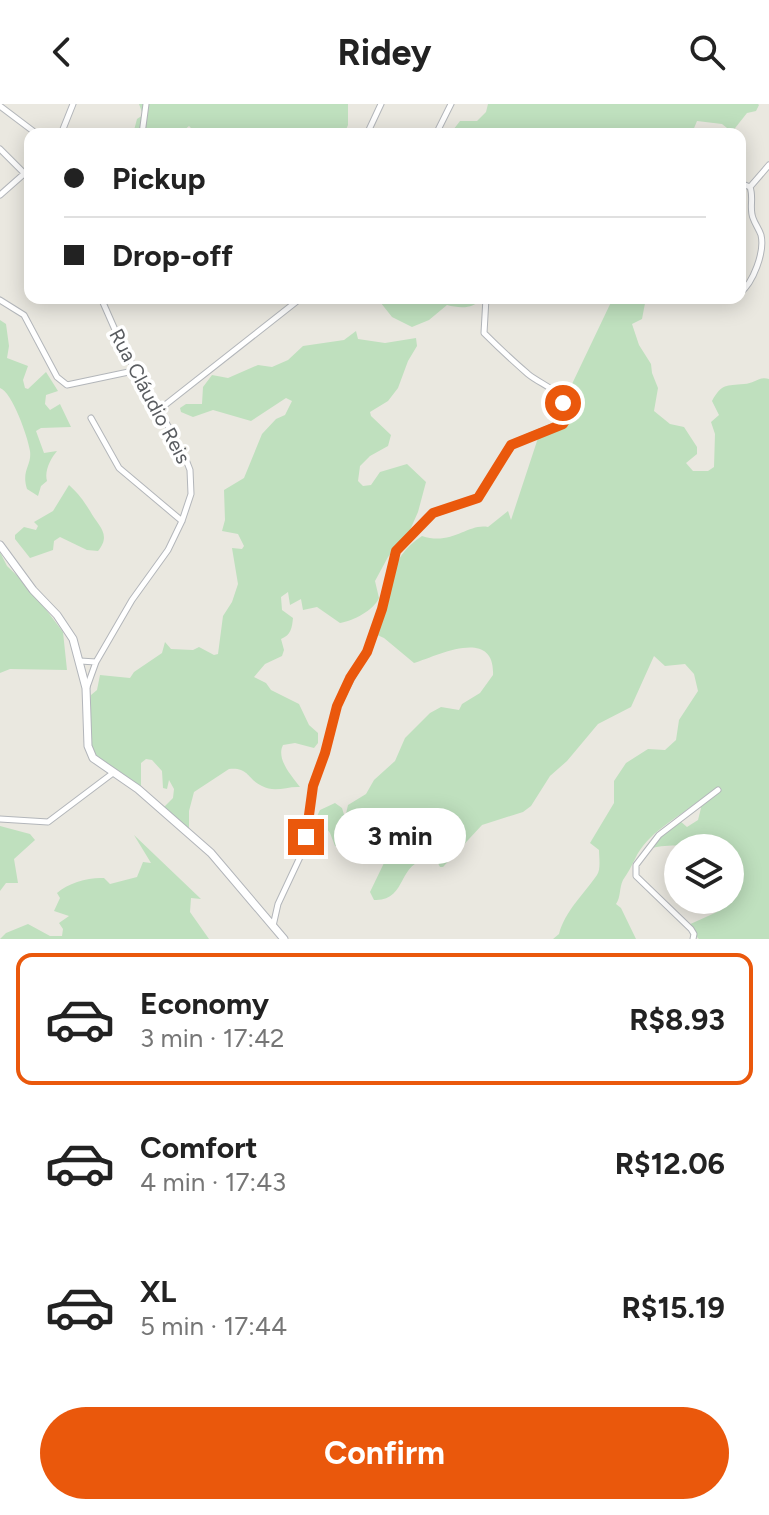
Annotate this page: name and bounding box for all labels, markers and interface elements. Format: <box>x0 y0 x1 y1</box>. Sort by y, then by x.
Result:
icon: back <box>40 30 84 74</box>
icon: search <box>685 30 729 74</box>
text: Ridey <box>338 31 431 74</box>
text: Pickup <box>112 160 206 197</box>
text: Drop-off <box>112 237 233 274</box>
street label: Rua Cláudio Reis <box>104 324 196 468</box>
route start <box>545 385 581 421</box>
callout: 3 min <box>334 809 466 865</box>
route end <box>288 819 324 855</box>
text: 3 min <box>368 820 432 852</box>
map controls <box>664 834 744 914</box>
button: layers <box>664 834 744 914</box>
icon: car <box>44 983 116 1055</box>
text: Economy <box>140 985 269 1022</box>
text: R$8.93 <box>629 1001 725 1038</box>
text: 3 min · 17:42 <box>140 1022 285 1054</box>
icon: car <box>44 1127 116 1199</box>
text: Comfort <box>140 1129 258 1166</box>
text: R$12.06 <box>615 1145 725 1182</box>
text: 4 min · 17:43 <box>140 1166 286 1198</box>
icon: car <box>44 1271 116 1343</box>
text: XL <box>140 1273 176 1310</box>
text: R$15.19 <box>621 1289 725 1326</box>
text: 5 min · 17:44 <box>140 1310 287 1342</box>
button: Confirm <box>40 1407 729 1499</box>

